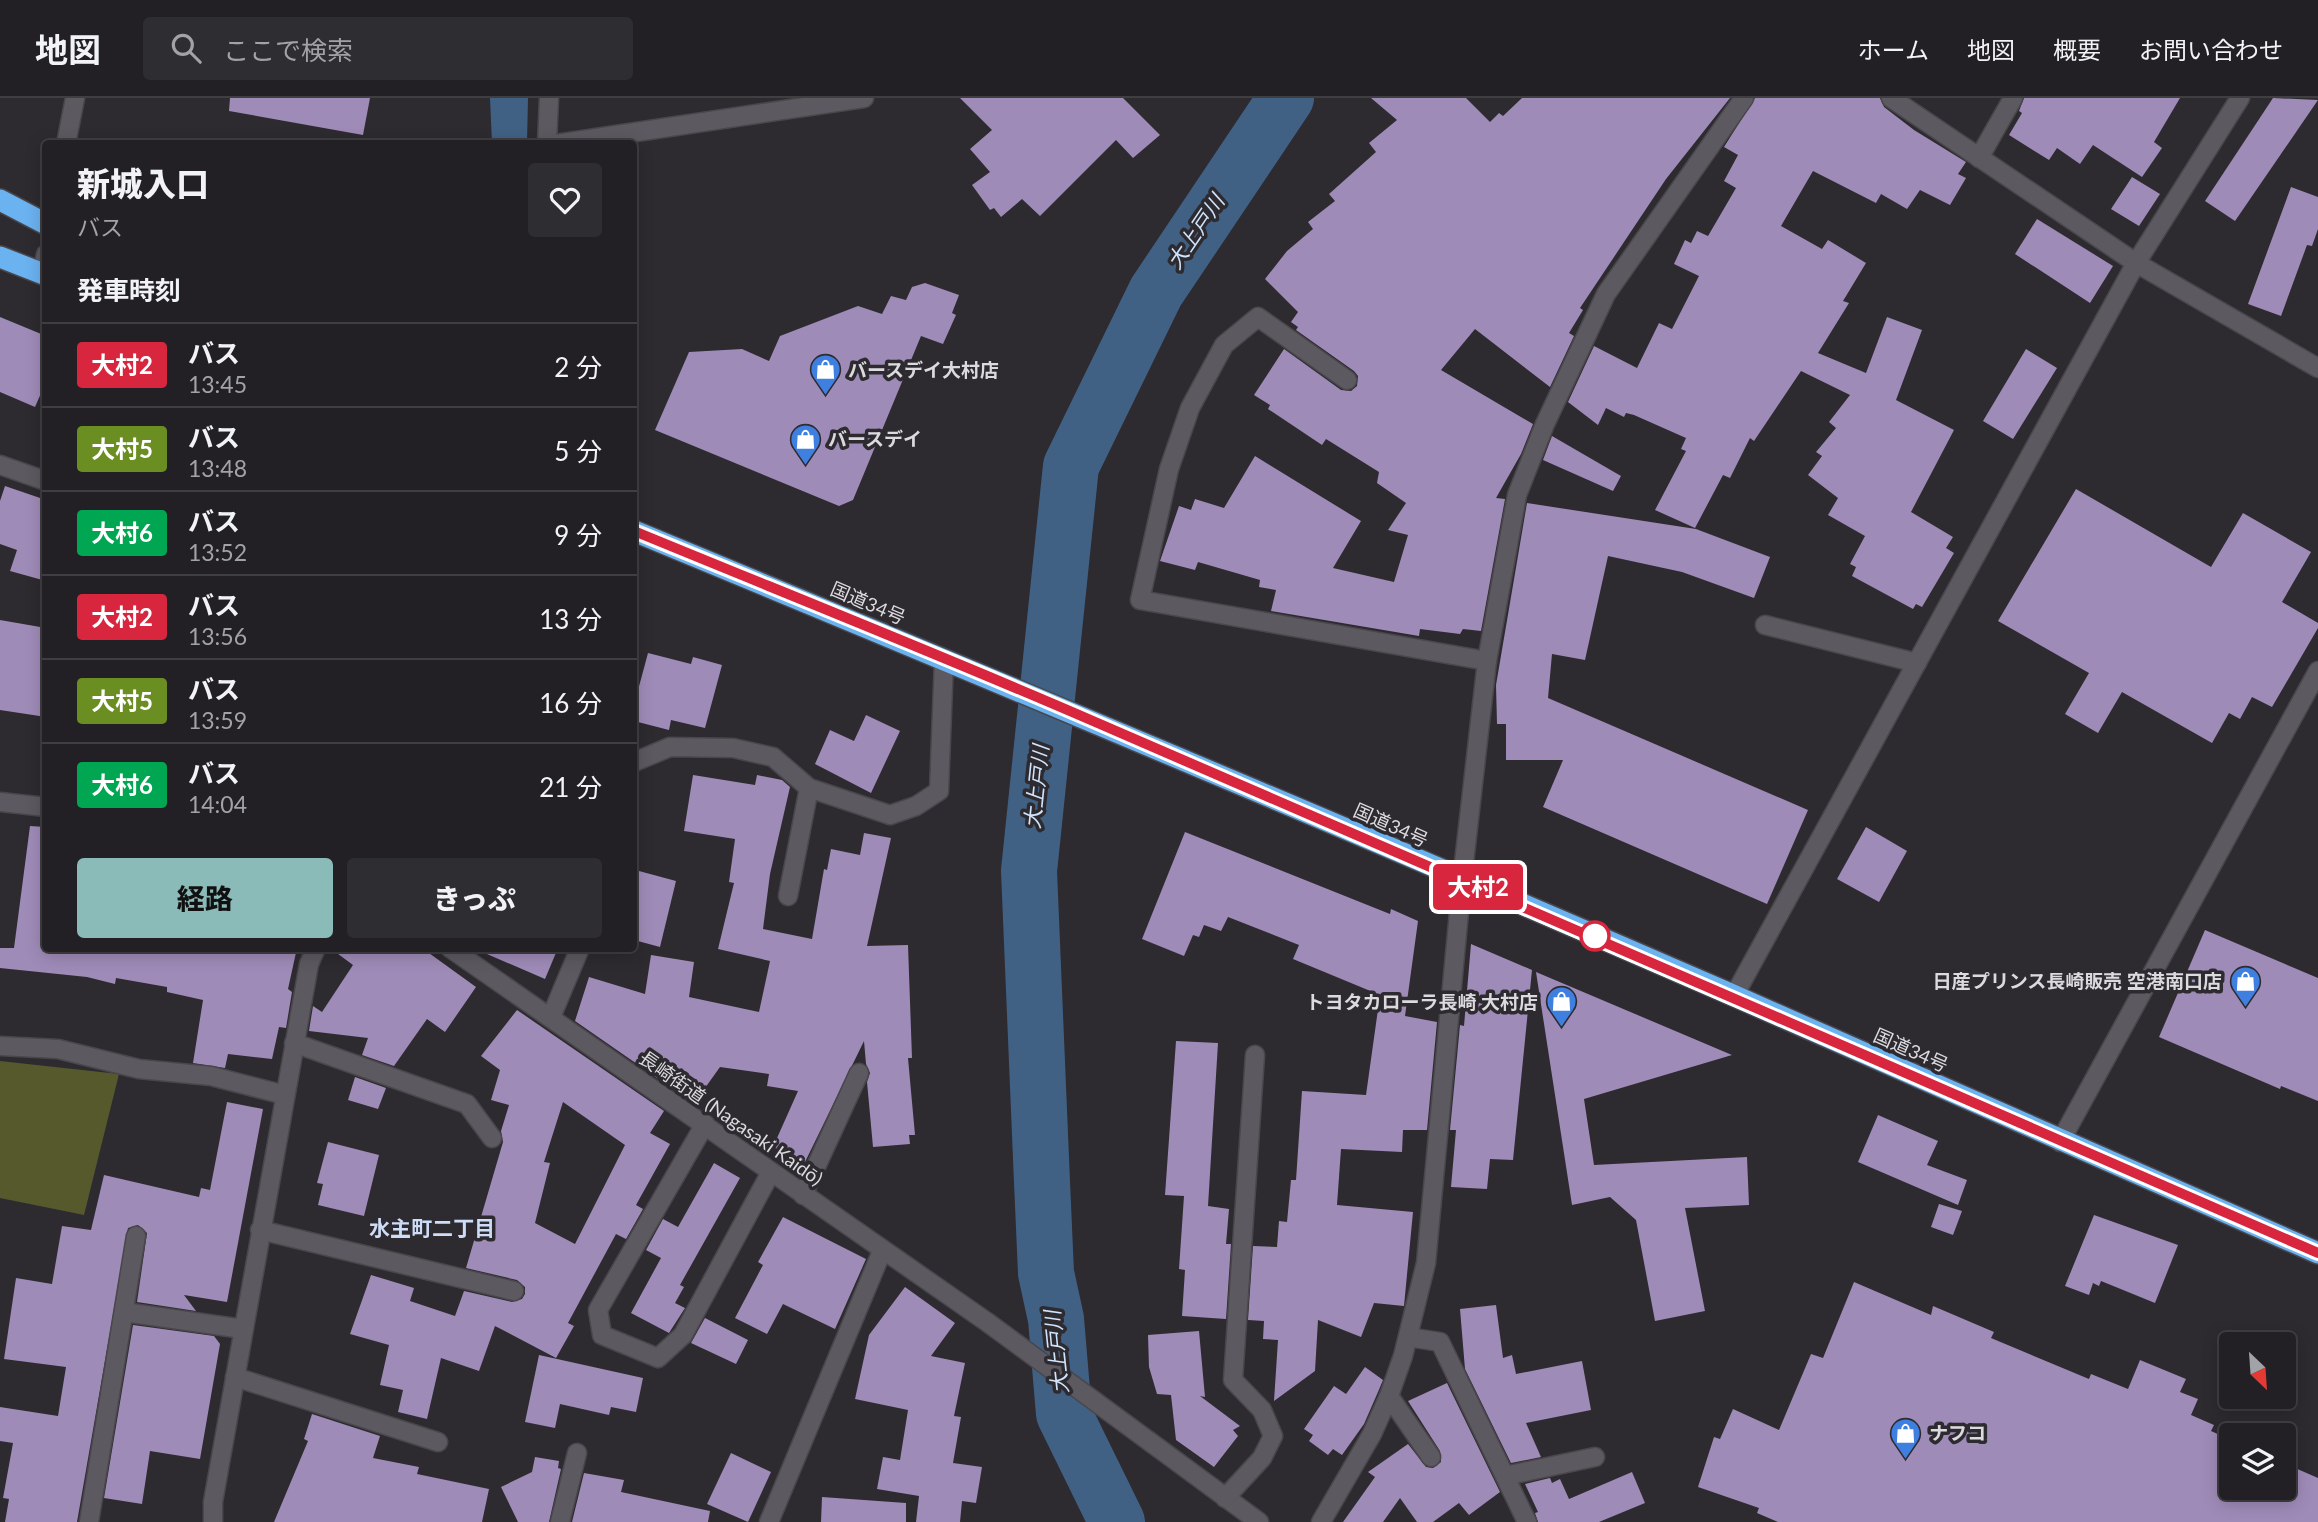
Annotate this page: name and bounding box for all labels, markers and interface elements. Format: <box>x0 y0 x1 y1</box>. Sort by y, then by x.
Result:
search box <box>143 17 633 80</box>
text: 地図 <box>35 29 101 69</box>
icon: search <box>167 29 205 67</box>
text: ここで検索 <box>223 34 353 66</box>
text: ホーム <box>1858 35 1929 64</box>
text: 地図 <box>1967 35 2015 64</box>
text: 概要 <box>2053 35 2101 64</box>
text: お問い合わせ <box>2139 35 2283 64</box>
text: 新城入口 <box>77 163 209 203</box>
button: heart <box>528 163 602 237</box>
water label: 大上戸川 <box>1161 188 1230 273</box>
text: バス <box>77 213 123 241</box>
text: 発車時刻 <box>77 274 181 306</box>
text: バス <box>188 337 240 369</box>
text: 大村2 <box>91 350 153 379</box>
text: 2 分 <box>554 351 602 383</box>
shop icon: バースデイ大村店 <box>808 353 842 397</box>
place label: バースデイ大村店 <box>848 358 999 381</box>
text: 13:45 <box>188 370 247 398</box>
text: バス <box>188 421 240 453</box>
shop icon: バースデイ <box>788 422 822 466</box>
place label: バースデイ <box>828 427 922 450</box>
text: 大村5 <box>91 434 153 463</box>
text: 5 分 <box>554 435 602 467</box>
text: 13:48 <box>188 454 247 482</box>
text: バス <box>188 505 240 537</box>
text: 大村6 <box>91 518 153 547</box>
text: 9 分 <box>554 519 602 551</box>
text: 13:52 <box>188 538 247 566</box>
street label: 国道34号 <box>827 577 909 629</box>
text: バス <box>188 589 240 621</box>
text: 大村2 <box>91 602 153 631</box>
text: 13 分 <box>539 603 602 635</box>
text: 13:56 <box>188 622 247 650</box>
text: バス <box>188 673 240 705</box>
text: 大村5 <box>91 686 153 715</box>
text: 16 分 <box>539 687 602 719</box>
text: 13:59 <box>188 706 247 734</box>
water label: 大上戸川 <box>1019 742 1053 830</box>
text: バス <box>188 757 240 789</box>
text: 大村6 <box>91 770 153 799</box>
text: 21 分 <box>539 771 602 803</box>
text: 14:04 <box>188 790 247 818</box>
street label: 国道34号 <box>1350 798 1432 851</box>
button: 経路 <box>77 858 333 938</box>
button: きっぷ <box>347 858 602 938</box>
line badge: 大村2 <box>1438 864 1518 910</box>
text: 大村2 <box>1447 872 1509 901</box>
unlabelled marker <box>1580 921 1610 951</box>
shop icon: 日産プリンス長崎販売 空港南口店 <box>2228 964 2262 1008</box>
place label: 日産プリンス長崎販売 空港南口店 <box>1933 969 2222 992</box>
shop icon: トヨタカローラ長崎 大村店 <box>1544 985 1578 1029</box>
place label: トヨタカローラ長崎 大村店 <box>1305 990 1538 1013</box>
street label: 国道34号 <box>1870 1023 1952 1076</box>
street label: 長崎街道 (Nagasaki Kaidō) <box>635 1045 827 1190</box>
district label: 水主町二丁目 <box>369 1215 495 1240</box>
water label: 大上戸川 <box>1038 1307 1072 1395</box>
north arrow <box>2219 1332 2296 1409</box>
map controls <box>2219 1332 2296 1500</box>
shop icon: ナフコ <box>1889 1416 1923 1460</box>
place label: ナフコ <box>1929 1421 1986 1444</box>
button: layers <box>2219 1423 2296 1500</box>

